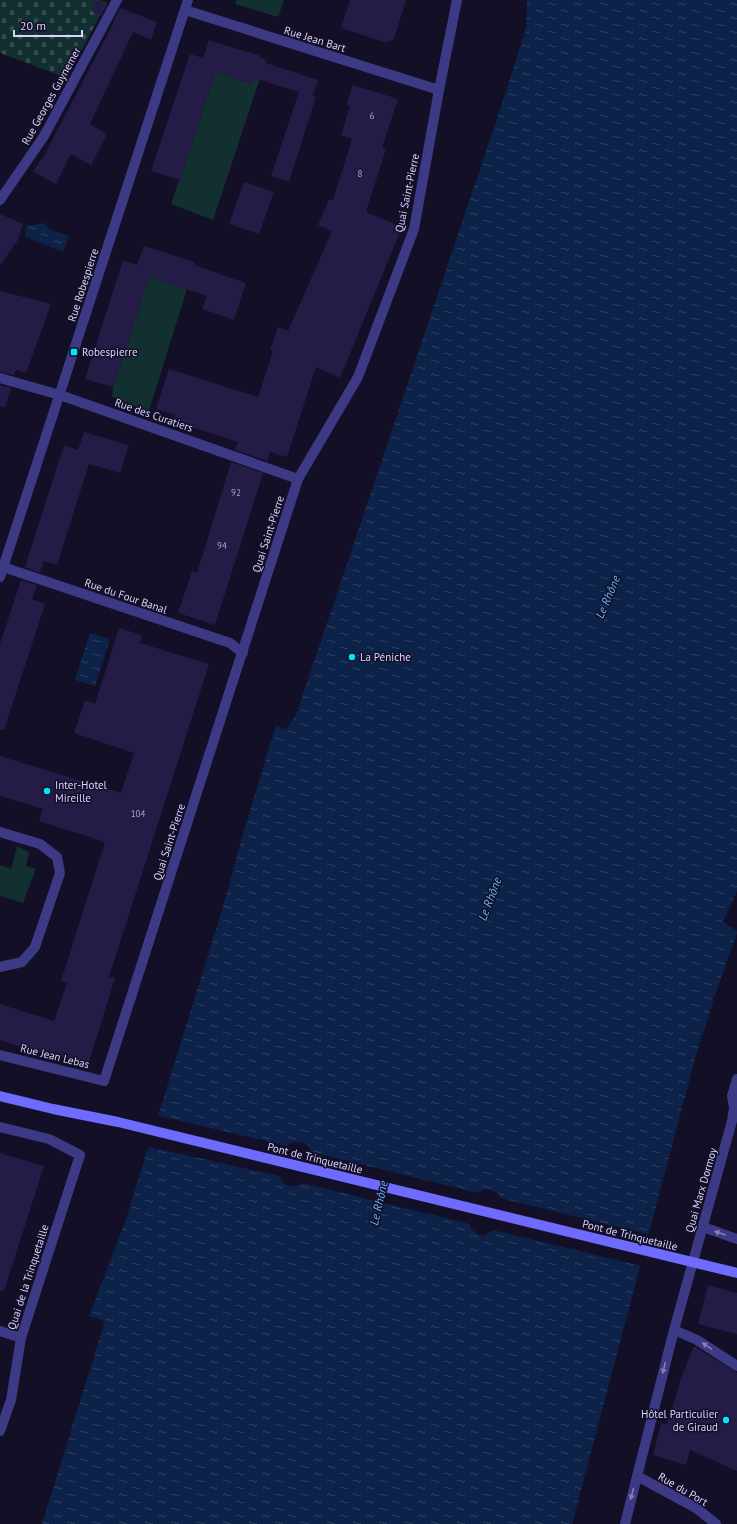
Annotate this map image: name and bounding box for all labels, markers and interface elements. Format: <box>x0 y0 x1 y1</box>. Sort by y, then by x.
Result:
scale bar <box>14 12 82 38</box>
text: 20 m <box>20 18 46 33</box>
street label: Rue Jean Bart <box>282 23 348 55</box>
street label: Rue Georges Guynemer <box>18 45 84 147</box>
house number: 6 <box>370 110 375 121</box>
street label: Quai Saint-Pierre <box>392 152 422 234</box>
house number: 8 <box>358 168 363 179</box>
street label: Rue Robespierre <box>65 246 102 324</box>
place label: Robespierre <box>82 345 138 359</box>
marker: Robespierre <box>69 347 79 357</box>
street label: Rue des Curatiers <box>113 395 195 435</box>
house number: 92 <box>231 487 241 498</box>
street label: Quai Saint-Pierre <box>249 493 287 574</box>
house number: 94 <box>217 540 227 551</box>
water label: Le Rhône <box>592 573 623 621</box>
street label: Rue du Four Banal <box>83 575 170 617</box>
place label: La Péniche <box>360 650 411 664</box>
marker: La Péniche <box>347 652 357 662</box>
place label: Inter-Hotel Mireille <box>55 778 108 805</box>
marker: Inter-Hotel Mireille <box>42 786 52 796</box>
street label: Quai Saint-Pierre <box>150 801 188 882</box>
house number: 104 <box>131 808 145 819</box>
water label: Le Rhône <box>474 875 505 923</box>
street label: Rue Jean Lebas <box>19 1041 91 1071</box>
street label: Pont de Trinquetaille <box>266 1139 364 1177</box>
street label: Quai Marx Dormoy <box>682 1145 720 1234</box>
water label: Le Rhône <box>366 1179 391 1227</box>
street label: Pont de Trinquetaille <box>581 1216 679 1254</box>
street label: Quai de la Trinquetaille <box>4 1222 52 1331</box>
one-way arrow <box>713 1230 725 1236</box>
one-way arrow <box>701 1342 712 1350</box>
one-way arrow <box>661 1361 667 1374</box>
place label: Hôtel Particulier de Giraud <box>641 1407 718 1434</box>
marker: Hôtel Particulier de Giraud <box>721 1415 731 1425</box>
street label: Rue du Port <box>656 1469 711 1509</box>
one-way arrow <box>629 1487 635 1500</box>

